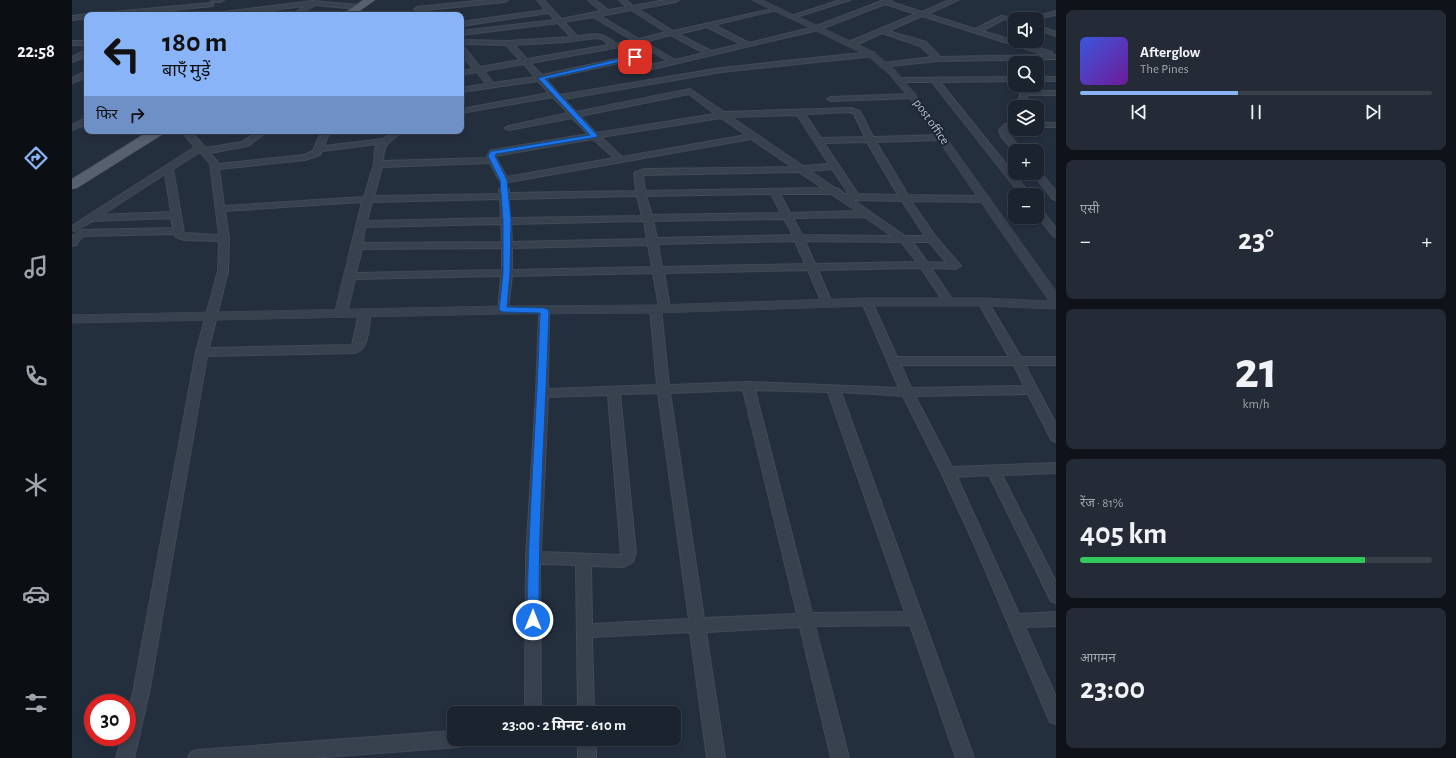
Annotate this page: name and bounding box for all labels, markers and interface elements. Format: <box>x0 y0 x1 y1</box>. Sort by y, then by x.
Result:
map controls <box>1008 12 1044 224</box>
button: sound <box>1008 12 1044 48</box>
icon: left <box>96 28 148 80</box>
text: 180 m <box>162 29 227 57</box>
pin <box>618 40 652 74</box>
text: 22:58 <box>17 43 55 61</box>
text: Afterglow <box>1140 45 1200 60</box>
icon: arrive <box>624 46 646 68</box>
button: search <box>1008 56 1044 92</box>
text: बाएँ मुड़ें <box>162 62 210 80</box>
text: The Pines <box>1140 63 1189 76</box>
street label: post office <box>911 97 951 147</box>
button: layers <box>1008 100 1044 136</box>
icon: previous <box>1128 101 1150 123</box>
icon: pause <box>1245 101 1267 123</box>
icon: next <box>1362 101 1384 123</box>
icon: right <box>126 104 148 126</box>
text: फिर <box>96 107 118 122</box>
icon: directions <box>22 144 50 172</box>
button: + <box>1008 144 1044 180</box>
button: − <box>1008 188 1044 224</box>
text: एसी <box>1080 203 1099 216</box>
text: 23° <box>1238 225 1274 255</box>
text: − <box>1080 230 1091 252</box>
text: + <box>1421 230 1432 252</box>
icon: music <box>22 253 50 281</box>
text: 21 <box>1234 345 1278 397</box>
icon: phone <box>22 362 50 390</box>
text: km/h <box>1243 398 1269 411</box>
icon: climate <box>22 471 50 499</box>
text: रेंज · 81% <box>1080 497 1124 510</box>
text: 405 km <box>1080 519 1167 549</box>
icon: car <box>22 580 50 608</box>
position arrow <box>512 599 554 641</box>
text: आगमन <box>1080 652 1116 665</box>
text: 23:00 <box>1080 674 1145 704</box>
icon: filters <box>22 689 50 717</box>
speed limit sign: 30 <box>84 694 136 746</box>
text: 23:00 · 2 मिनट · 610 m <box>502 718 626 733</box>

